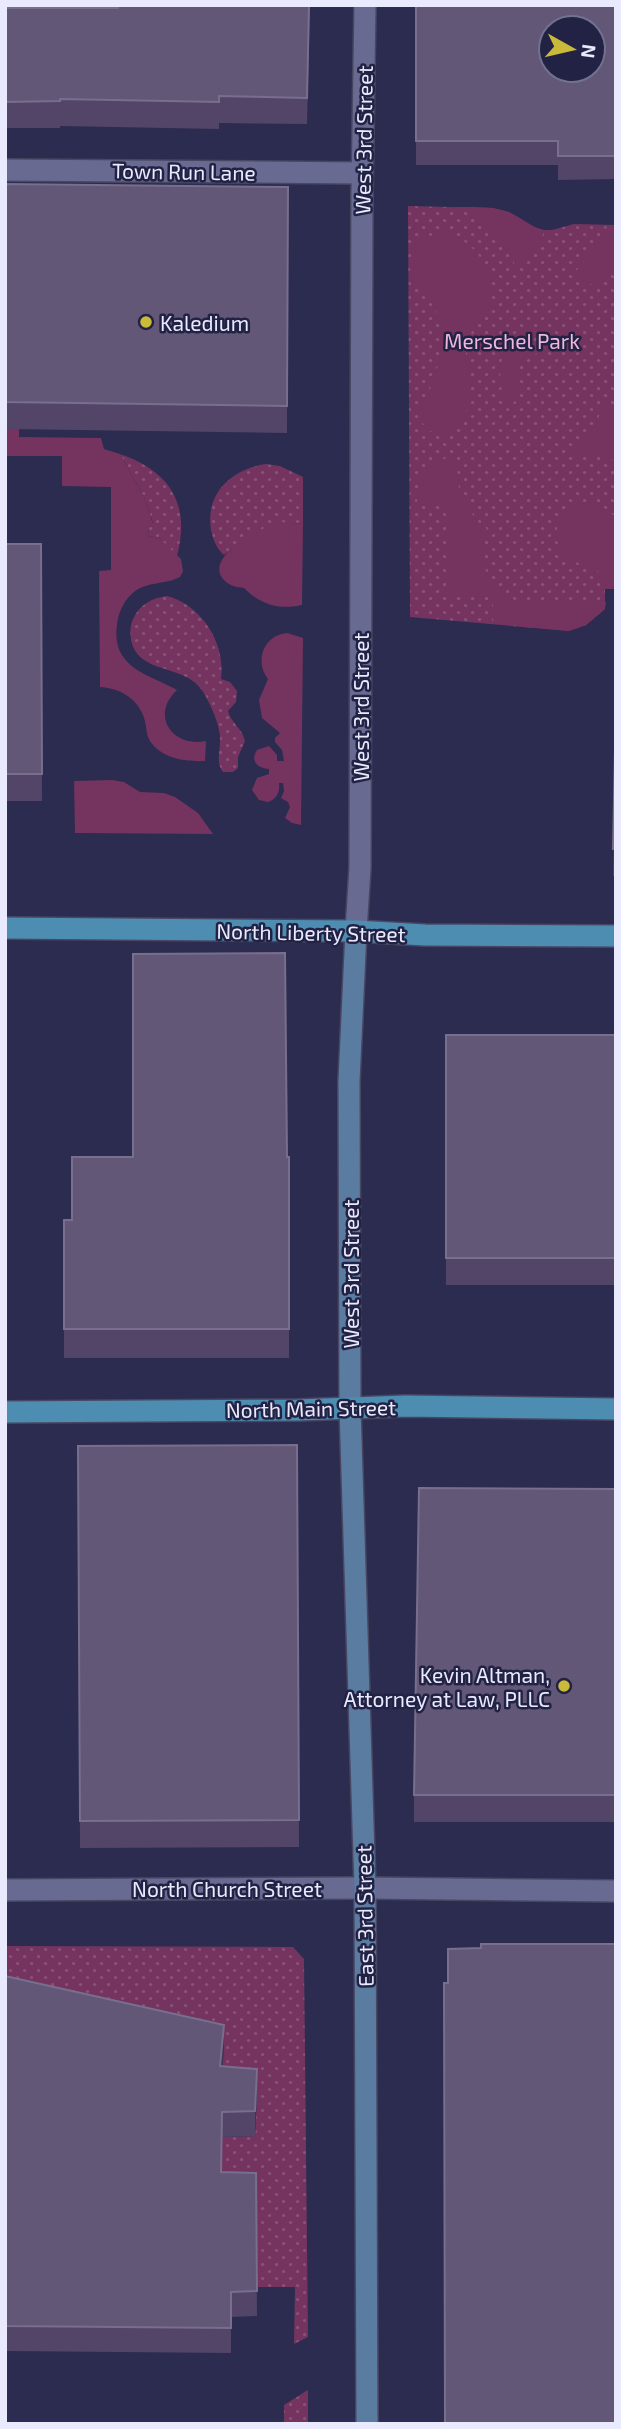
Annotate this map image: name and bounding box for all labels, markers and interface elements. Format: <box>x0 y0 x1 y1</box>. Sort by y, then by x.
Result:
north arrow <box>537 14 607 84</box>
text: N <box>577 43 602 60</box>
street label: West 3rd Street <box>349 65 377 215</box>
street label: Town Run Lane <box>112 157 256 185</box>
place label: Kaledium <box>160 310 249 335</box>
marker: Kaledium <box>138 314 154 330</box>
park label: Merschel Park <box>444 328 580 353</box>
street label: West 3rd Street <box>348 632 373 782</box>
street label: North Liberty Street <box>216 918 406 946</box>
street label: West 3rd Street <box>338 1199 363 1349</box>
street label: North Main Street <box>226 1394 396 1422</box>
place label: Kevin Altman, Attorney at Law, PLLC <box>344 1662 550 1711</box>
marker: Kevin Altman, Attorney at Law, PLLC <box>556 1678 572 1694</box>
street label: East 3rd Street <box>350 1845 378 1987</box>
street label: North Church Street <box>132 1876 322 1901</box>

